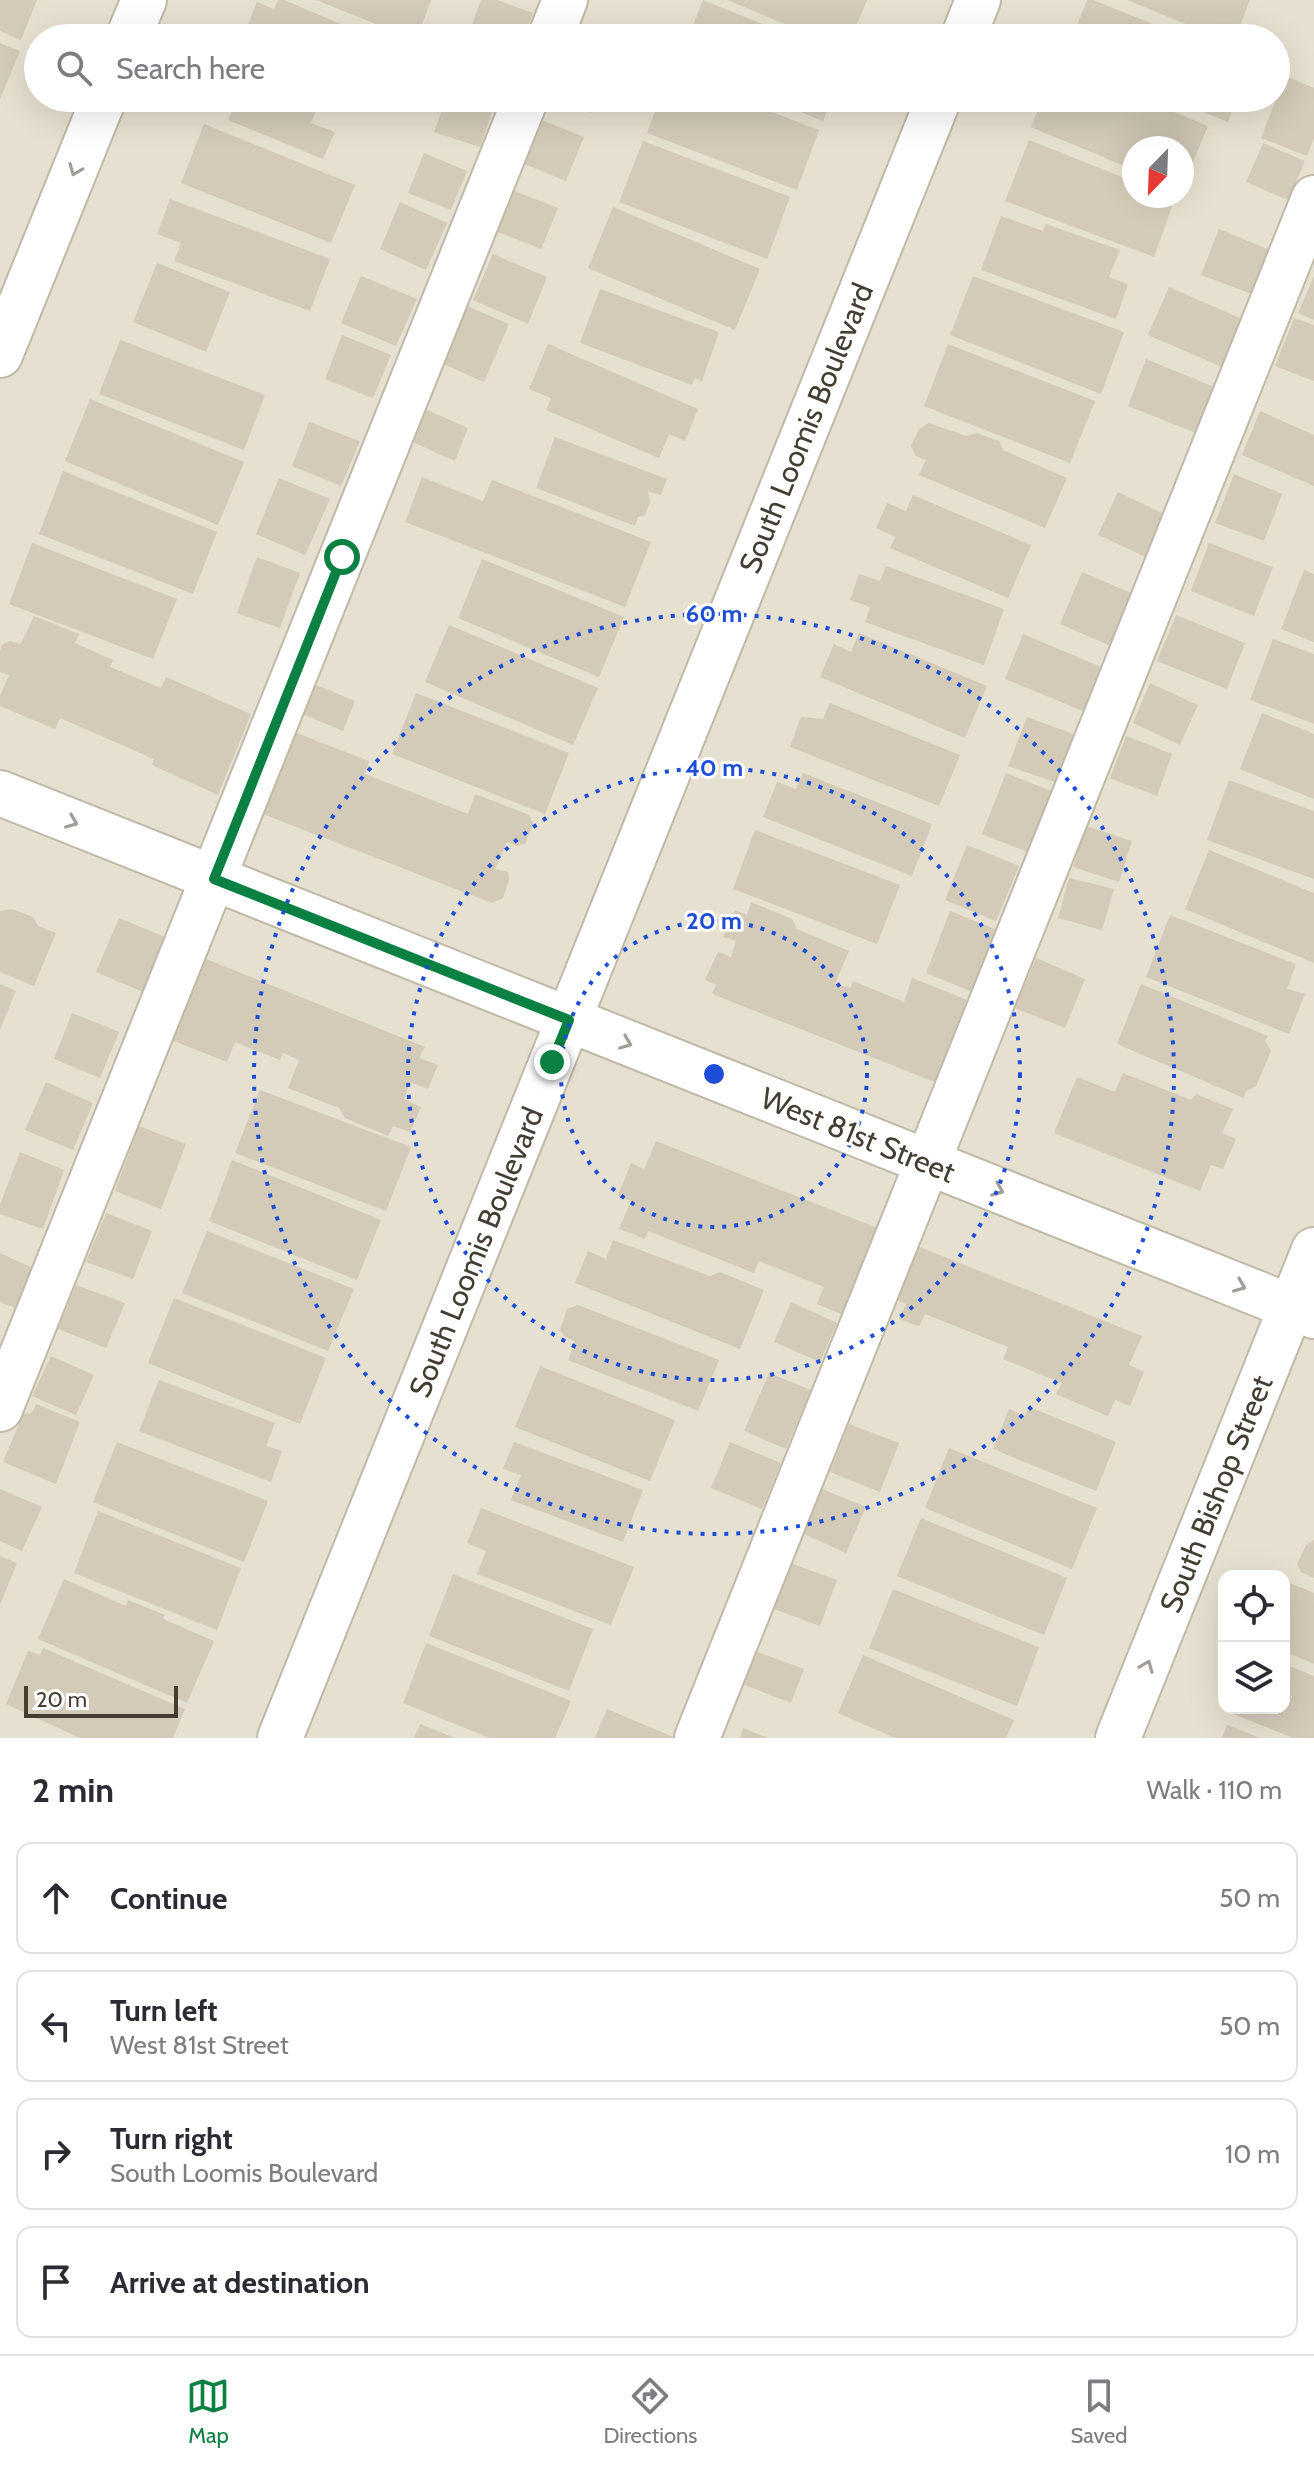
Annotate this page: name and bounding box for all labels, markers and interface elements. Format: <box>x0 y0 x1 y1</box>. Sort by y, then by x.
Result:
search box <box>24 24 1290 112</box>
icon: search <box>52 46 96 90</box>
text: Search here <box>116 50 265 87</box>
north arrow <box>1122 136 1194 208</box>
one-way arrow <box>68 162 84 176</box>
street label: South Loomis Boulevard <box>731 278 881 578</box>
route start <box>324 539 360 575</box>
text: 60 m <box>686 599 742 628</box>
text: 40 m <box>685 753 743 782</box>
one-way arrow <box>64 813 78 829</box>
text: 20 m <box>686 906 742 935</box>
one-way arrow <box>618 1033 632 1050</box>
route end <box>534 1044 570 1080</box>
centre of rings <box>700 1060 728 1088</box>
street label: West 81st Street <box>755 1079 961 1191</box>
street label: South Loomis Boulevard <box>401 1102 551 1402</box>
one-way arrow <box>990 1180 1004 1197</box>
one-way arrow <box>1232 1276 1246 1293</box>
street label: South Bishop Street <box>1152 1370 1280 1618</box>
map controls <box>1218 1570 1290 1714</box>
button: locate <box>1218 1570 1290 1642</box>
button: layers <box>1218 1642 1290 1714</box>
one-way arrow <box>1137 1660 1154 1674</box>
scale bar <box>24 1682 178 1718</box>
text: 20 m <box>36 1686 87 1713</box>
text: 2 min <box>32 1769 114 1811</box>
text: Walk · 110 m <box>1147 1774 1282 1806</box>
icon: ahead <box>34 1876 78 1920</box>
text: Continue <box>110 1880 227 1917</box>
text: 50 m <box>1219 1882 1280 1914</box>
text: Turn left <box>110 1992 218 2029</box>
icon: left <box>34 2004 78 2048</box>
text: 50 m <box>1219 2010 1280 2042</box>
text: West 81st Street <box>110 2029 289 2061</box>
text: Turn right <box>110 2120 233 2157</box>
icon: right <box>34 2132 78 2176</box>
text: 10 m <box>1225 2138 1280 2170</box>
text: South Loomis Boulevard <box>110 2157 378 2189</box>
icon: arrive <box>34 2260 78 2304</box>
text: Arrive at destination <box>110 2264 370 2301</box>
tab: Map <box>186 2374 230 2449</box>
tab: Directions <box>603 2374 697 2449</box>
tab: Saved <box>1070 2374 1128 2449</box>

